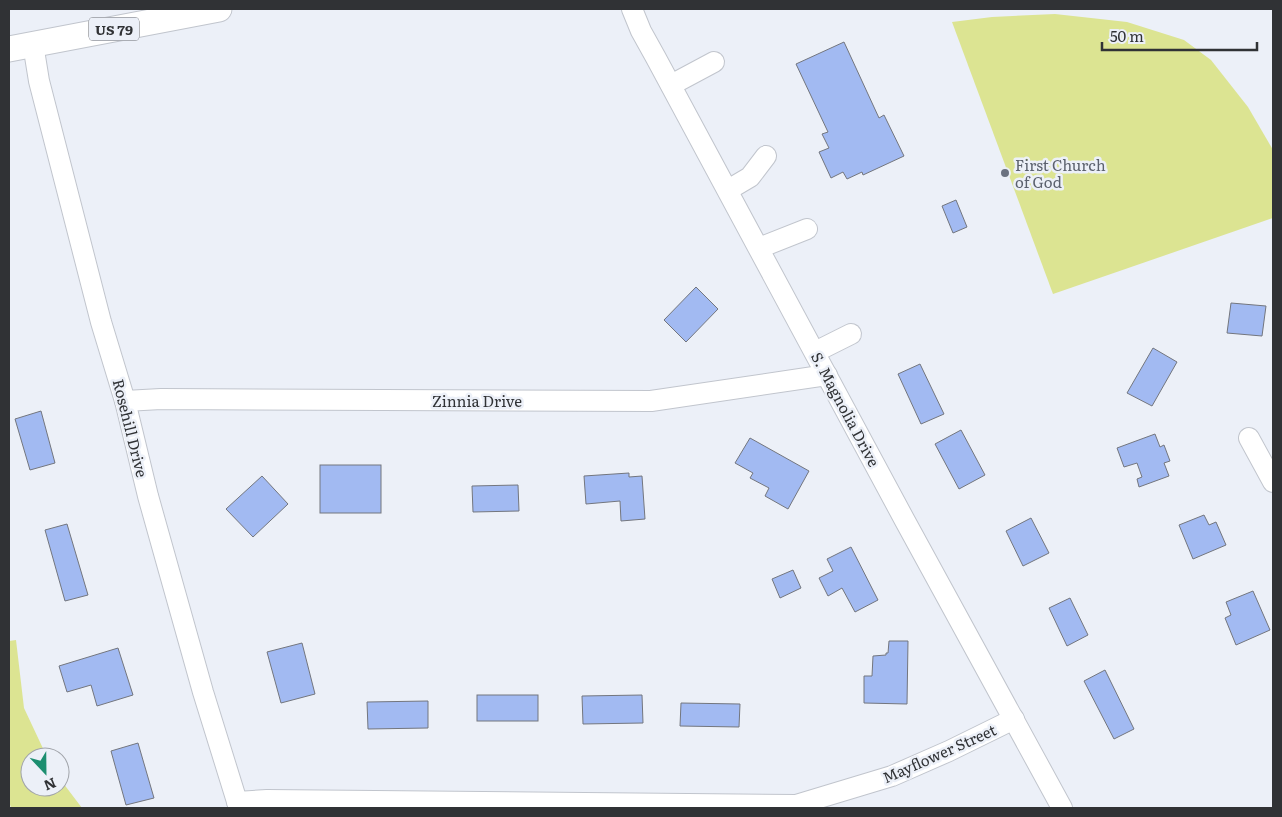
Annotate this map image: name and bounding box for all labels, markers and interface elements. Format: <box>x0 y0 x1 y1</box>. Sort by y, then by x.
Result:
road number: US 79 <box>89 18 139 40</box>
scale bar <box>1102 20 1257 52</box>
text: 50 m <box>1110 24 1144 47</box>
place label: First Church of God <box>1015 153 1106 193</box>
marker: First Church of God <box>999 167 1011 179</box>
street label: S. Magnolia Drive <box>806 347 886 471</box>
street label: Rosehill Drive <box>108 376 154 480</box>
street label: Zinnia Drive <box>432 389 522 412</box>
street label: Mayflower Street <box>878 718 1000 788</box>
north arrow <box>20 747 70 797</box>
text: N <box>41 774 59 797</box>

